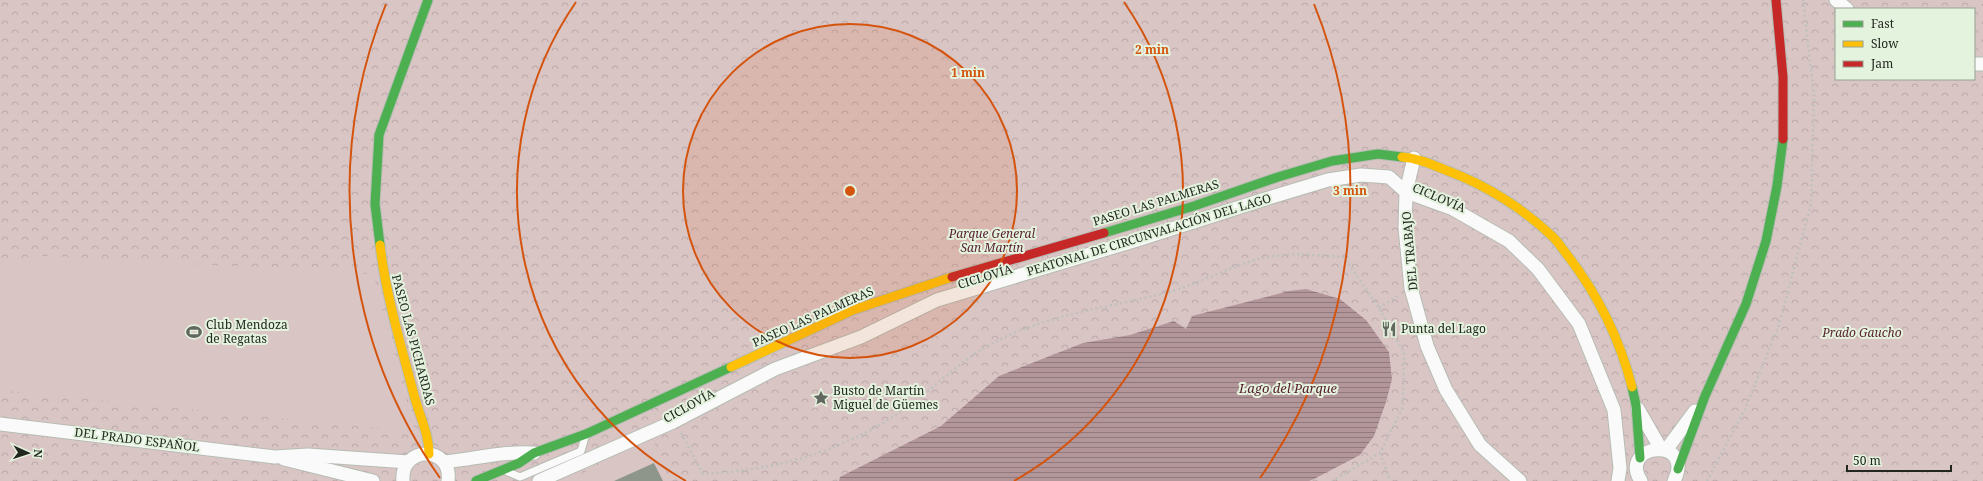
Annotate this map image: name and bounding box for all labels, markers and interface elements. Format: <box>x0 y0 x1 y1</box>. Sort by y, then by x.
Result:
legend <box>1835 8 1975 80</box>
text: Fast <box>1871 15 1894 32</box>
text: Slow <box>1871 35 1899 52</box>
text: 2 min <box>1135 41 1169 58</box>
text: Jam <box>1870 55 1893 72</box>
text: 1 min <box>951 64 985 81</box>
street label: PASEO LAS PALMERAS <box>1091 175 1221 230</box>
street label: CICLOVÍA <box>1410 179 1469 217</box>
text: 3 min <box>1333 182 1367 199</box>
centre of rings <box>843 184 857 198</box>
street label: PEATONAL DE CIRCUNVALACIÓN DEL LAGO <box>1025 189 1273 280</box>
street label: DEL TRABAJO <box>1398 210 1421 292</box>
park label: Parque General San Martín <box>948 225 1035 256</box>
street label: CICLOVÍA <box>955 260 1015 293</box>
street label: PASEO LAS PICHARDAS <box>388 272 439 407</box>
street label: PASEO LAS PALMERAS <box>750 282 876 351</box>
place label: Club Mendoza de Regatas <box>206 316 288 347</box>
restaurant icon: Punta del Lago <box>1380 320 1398 338</box>
place label: Punta del Lago <box>1401 320 1486 337</box>
sports icon: Club Mendoza de Regatas <box>185 323 203 341</box>
park label: Prado Gaucho <box>1821 324 1902 341</box>
water label: Lago del Parque <box>1238 379 1338 397</box>
place label: Busto de Martín Miguel de Güemes <box>833 382 938 413</box>
street label: CICLOVÍA <box>660 384 718 427</box>
place icon: Busto de Martín Miguel de Güemes <box>812 389 830 407</box>
street label: DEL PRADO ESPAÑOL <box>74 423 201 456</box>
north arrow <box>8 433 48 473</box>
scale bar <box>1847 447 1951 473</box>
text: N <box>31 449 46 459</box>
text: 50 m <box>1853 452 1881 469</box>

